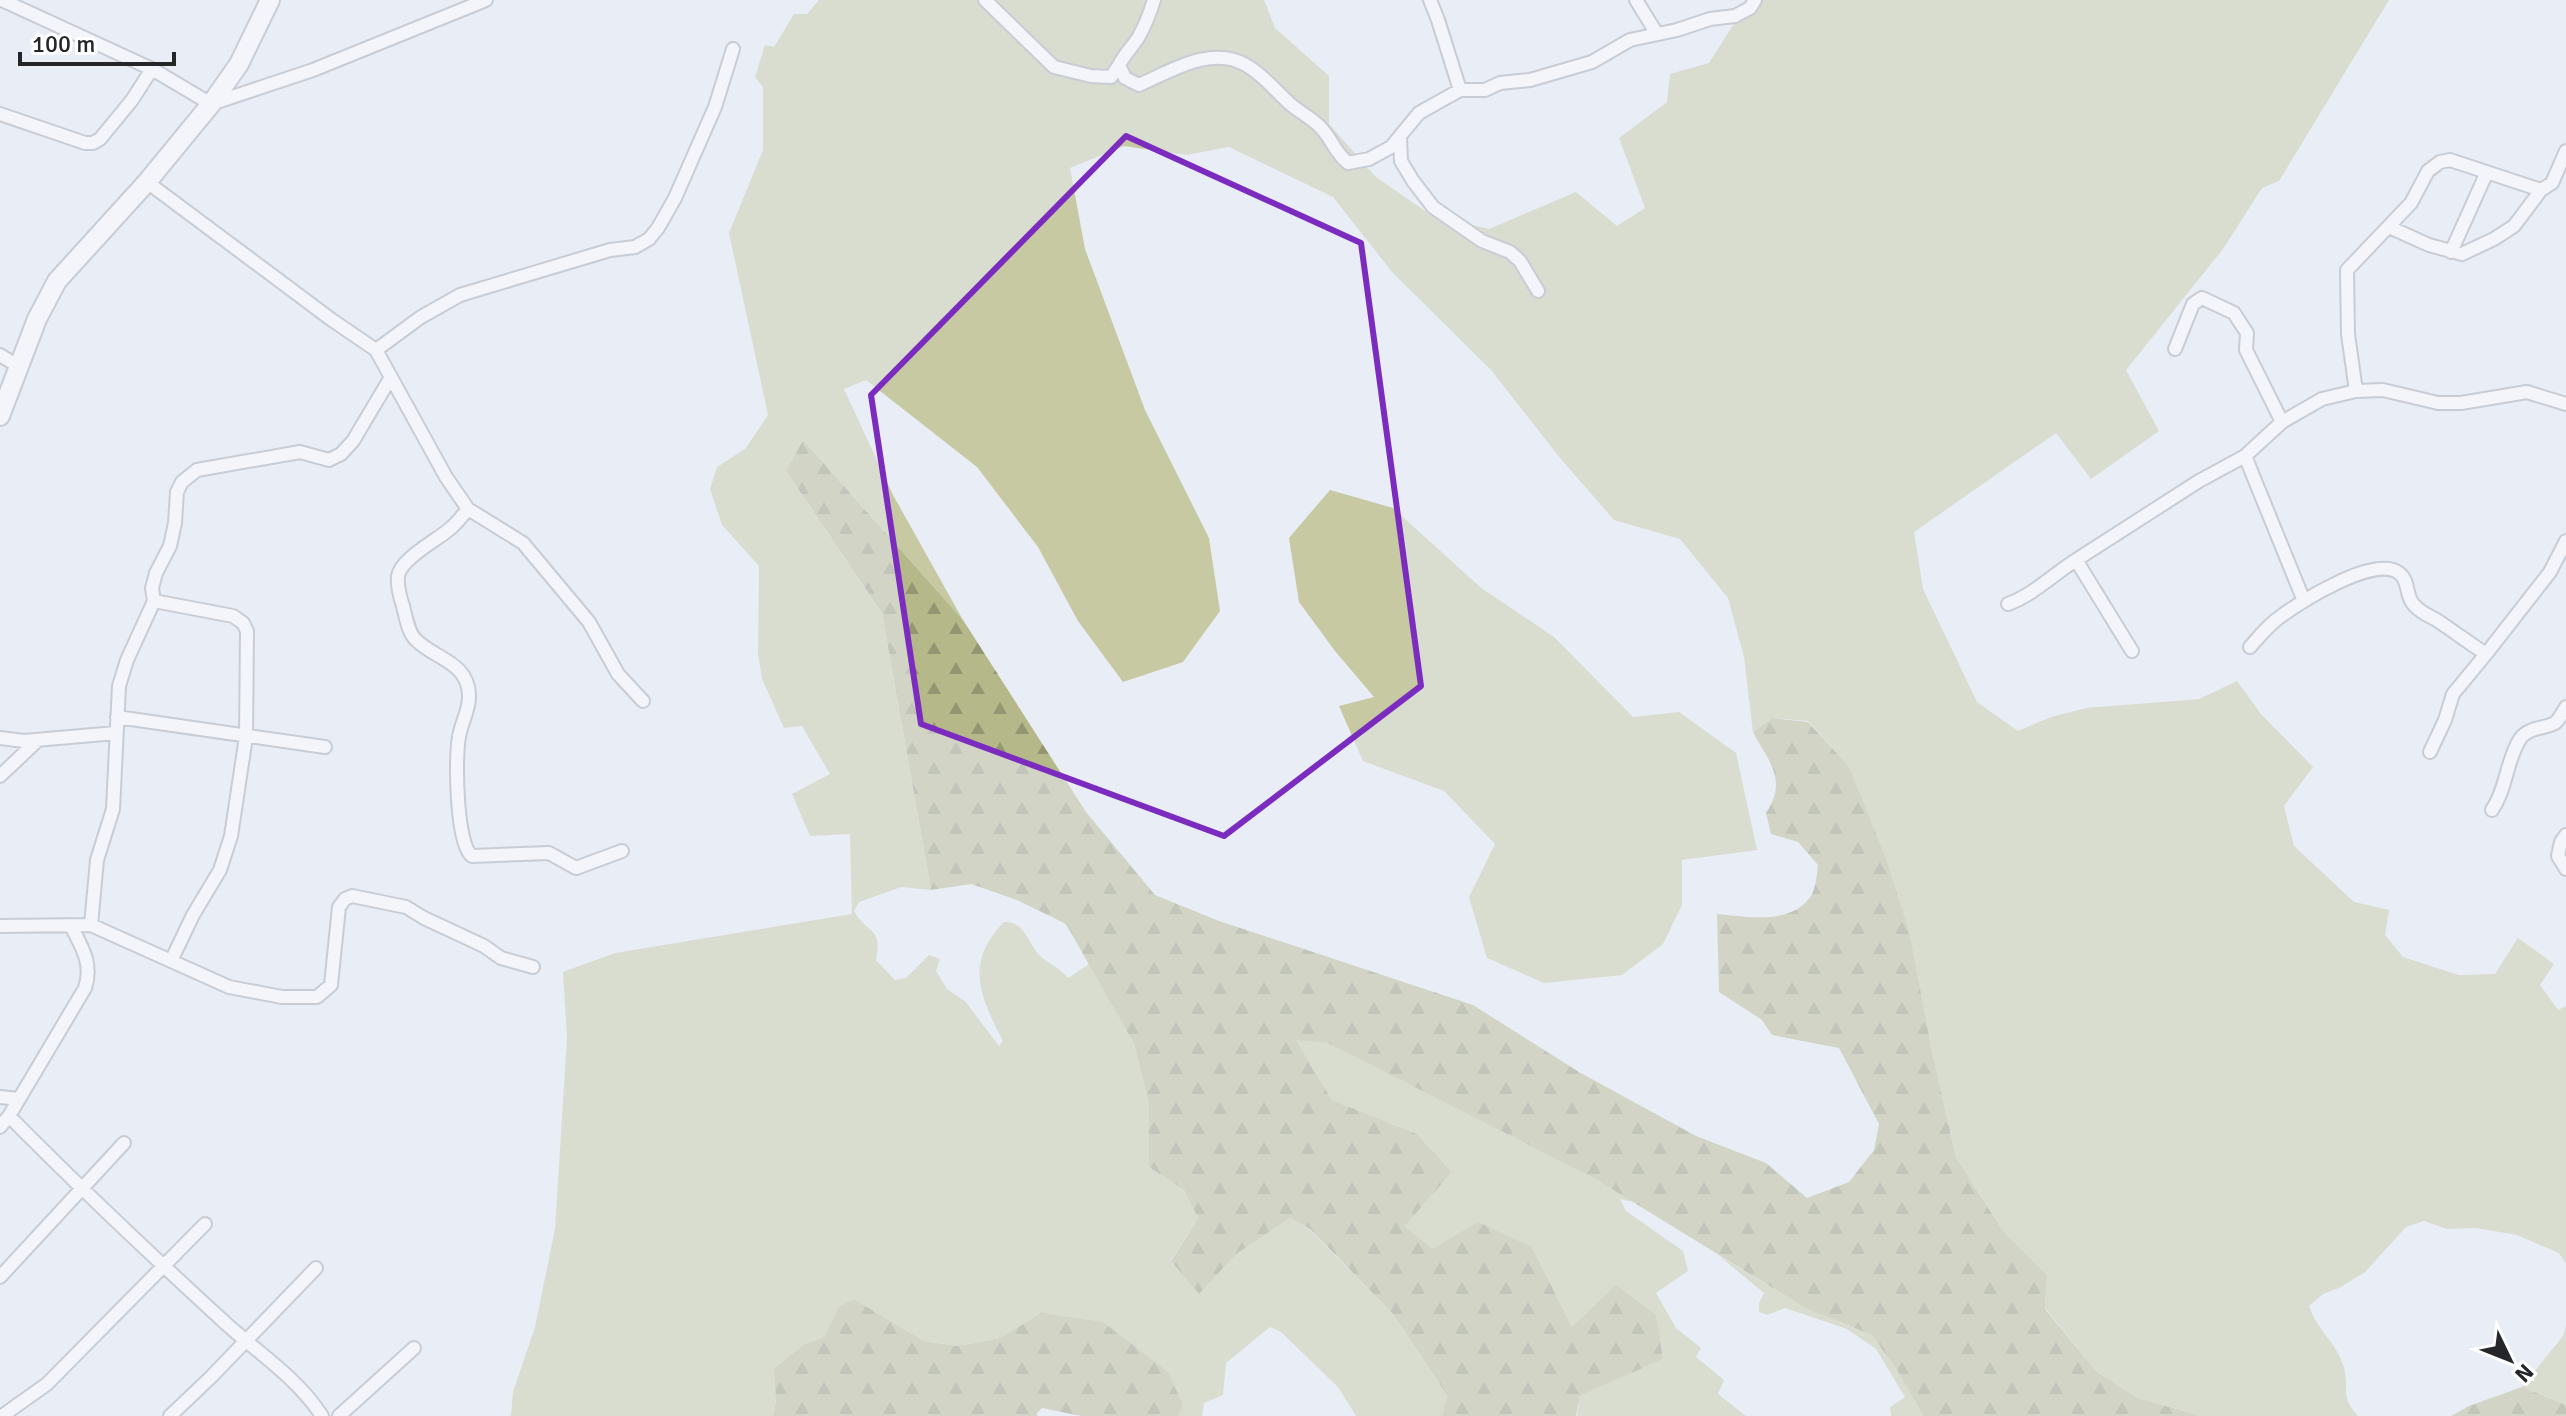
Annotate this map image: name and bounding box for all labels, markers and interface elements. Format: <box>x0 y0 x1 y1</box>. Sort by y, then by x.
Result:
scale bar <box>20 16 174 66</box>
text: 100 m <box>32 29 95 59</box>
north arrow <box>2470 1320 2550 1400</box>
text: N <box>2509 1358 2539 1388</box>

